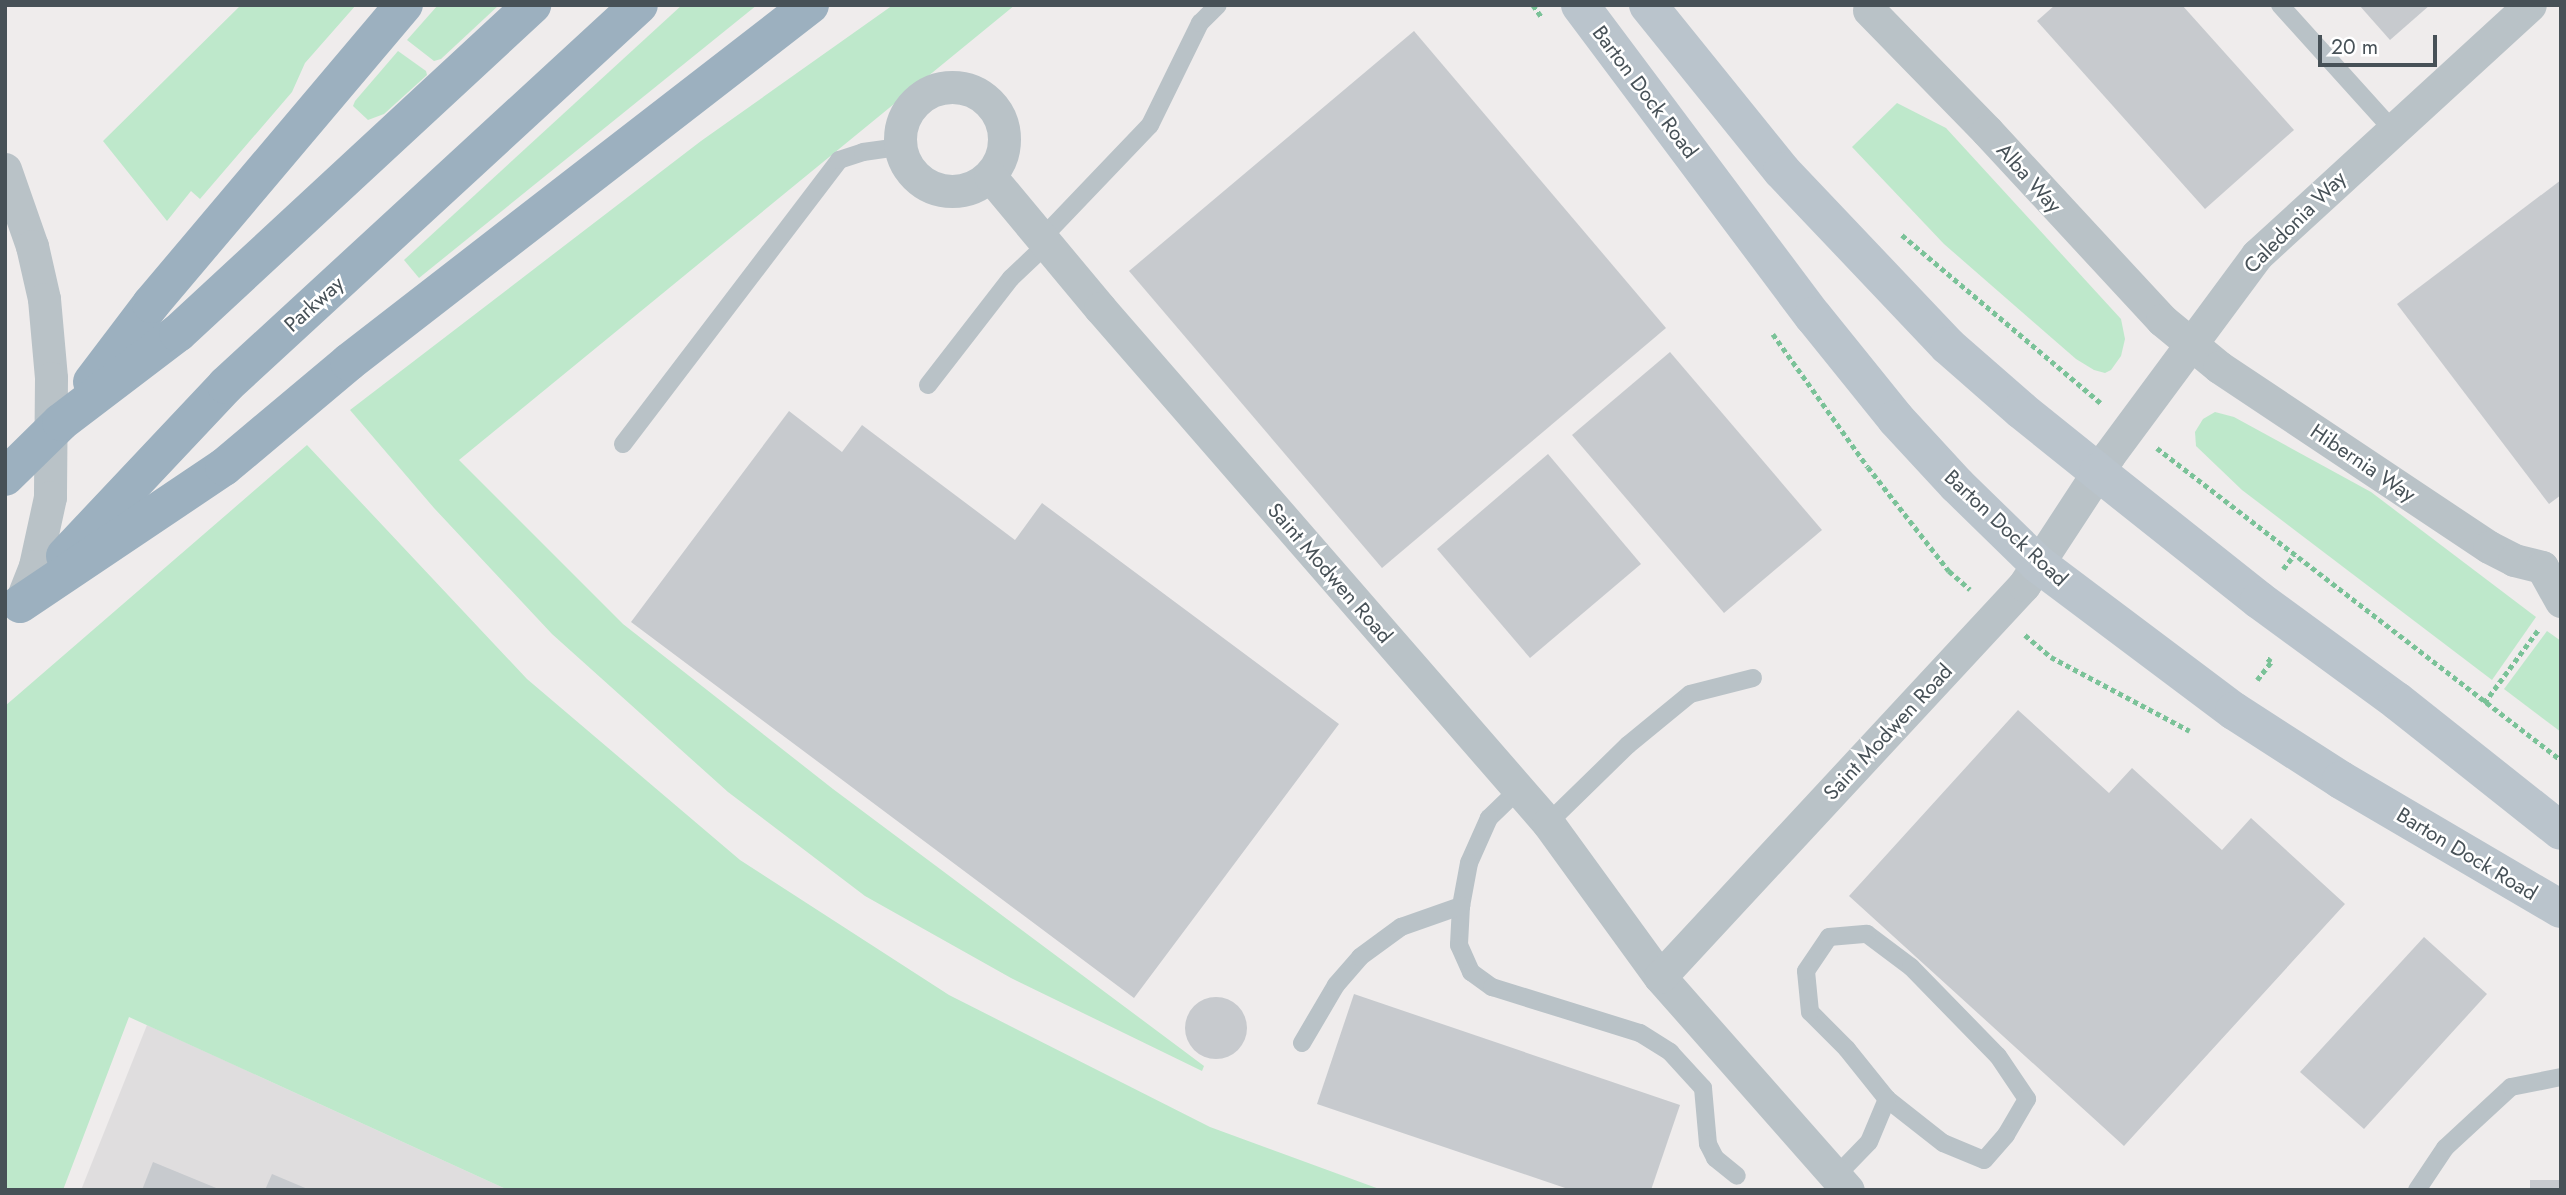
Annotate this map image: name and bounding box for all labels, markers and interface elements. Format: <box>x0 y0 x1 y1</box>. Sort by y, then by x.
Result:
street label: Barton Dock Road <box>1587 21 1703 163</box>
scale bar <box>2321 21 2440 65</box>
text: 20 m <box>2331 32 2378 62</box>
street label: Alba Way <box>1991 138 2067 218</box>
street label: Caledonia Way <box>2239 166 2351 278</box>
street label: Parkway <box>279 271 349 337</box>
street label: Hibernia Way <box>2306 419 2420 507</box>
street label: Barton Dock Road <box>1939 464 2073 592</box>
street label: Saint Modwen Road <box>1262 498 1398 648</box>
street label: Saint Modwen Road <box>1818 659 1958 805</box>
street label: Barton Dock Road <box>2392 802 2542 906</box>

